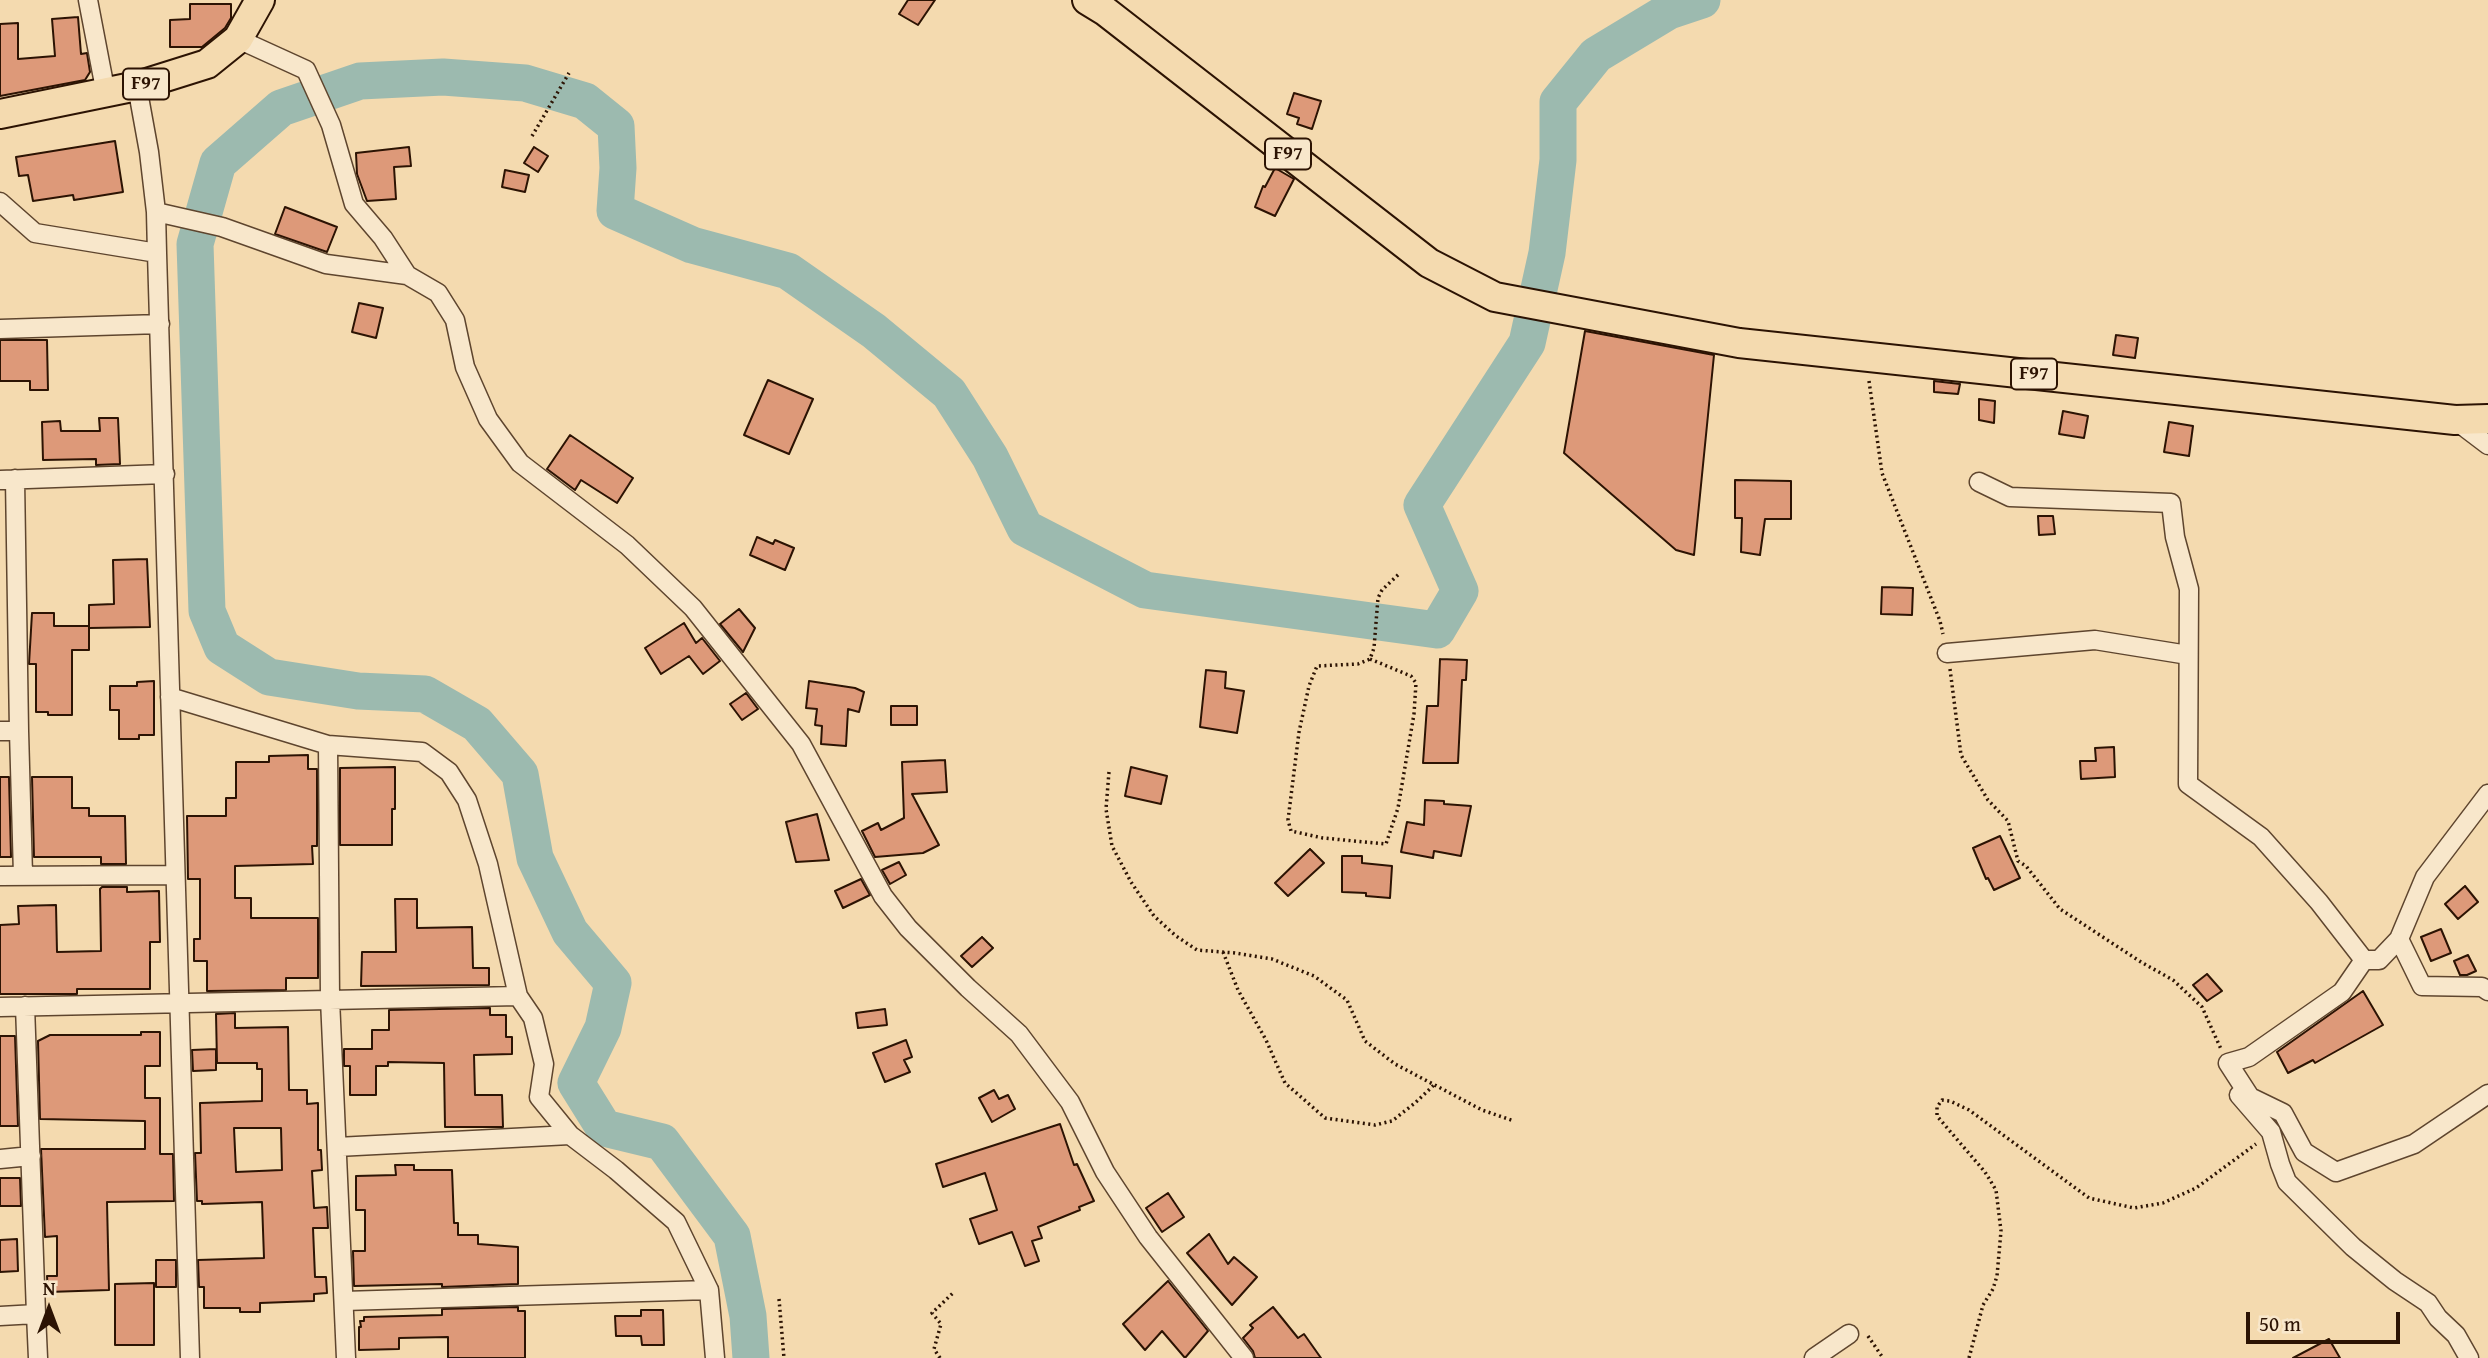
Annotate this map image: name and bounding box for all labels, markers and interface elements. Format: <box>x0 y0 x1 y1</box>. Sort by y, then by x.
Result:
road number: F97 <box>123 68 169 100</box>
road number: F97 <box>1265 138 1311 170</box>
road number: F97 <box>2011 358 2057 390</box>
north arrow <box>14 1274 84 1344</box>
text: N <box>43 1274 55 1302</box>
scale bar <box>2250 1298 2404 1342</box>
text: 50 m <box>2259 1308 2301 1339</box>

